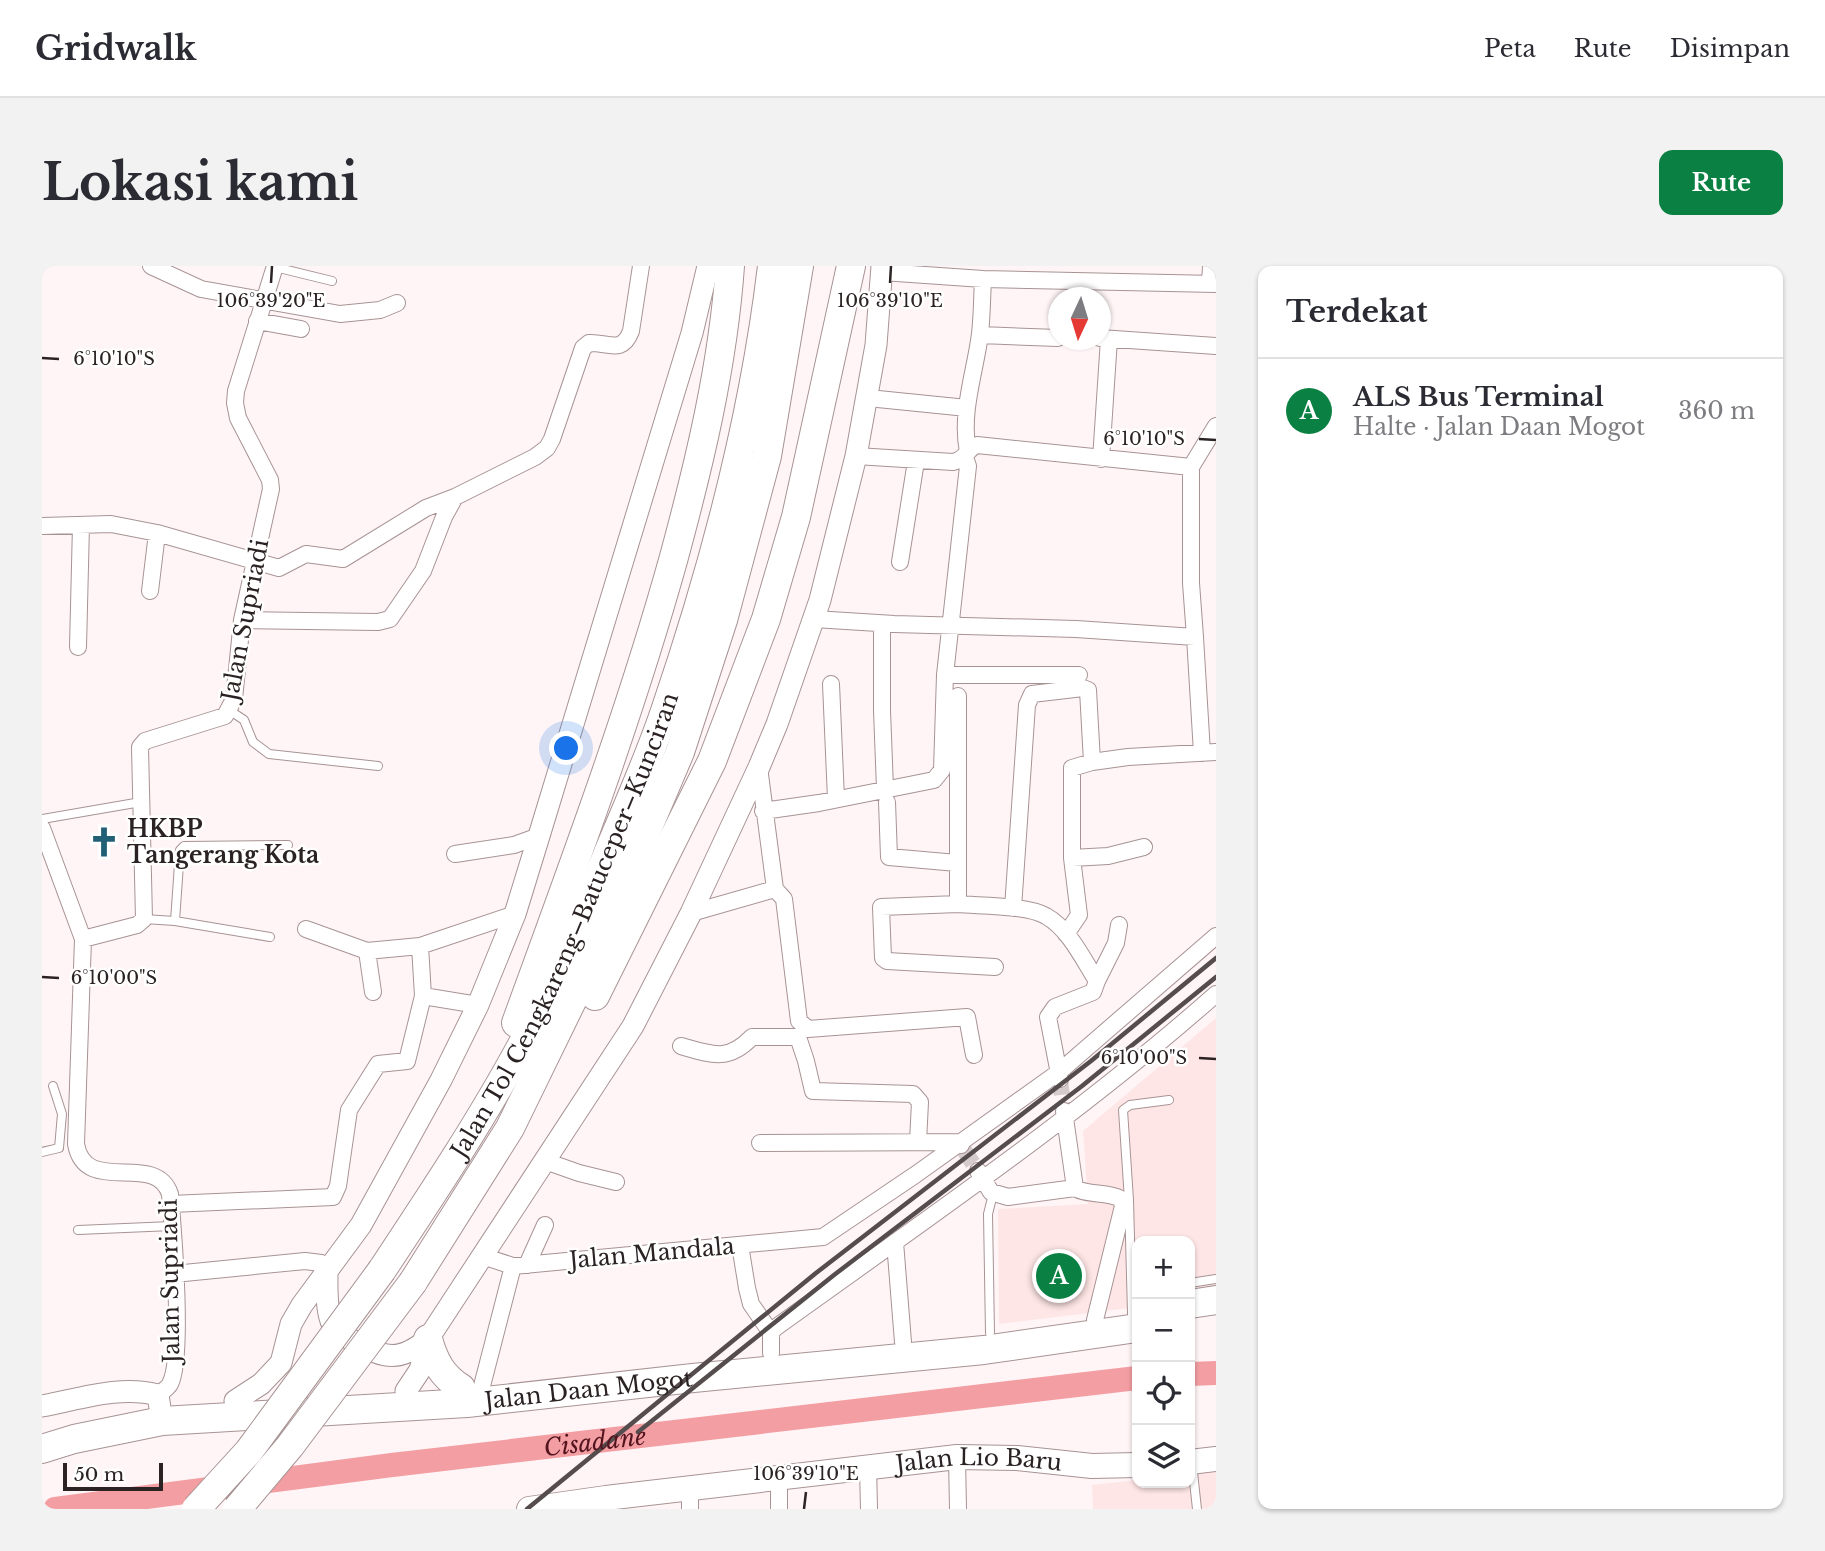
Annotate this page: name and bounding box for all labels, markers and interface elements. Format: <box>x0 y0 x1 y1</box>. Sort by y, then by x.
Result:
text: Gridwalk <box>35 28 196 69</box>
text: Peta <box>1484 34 1536 63</box>
text: Rute <box>1574 34 1632 63</box>
text: Disimpan <box>1670 34 1790 63</box>
button: Rute <box>1659 150 1783 215</box>
text: Lokasi kami <box>42 152 358 213</box>
north arrow <box>1048 287 1111 350</box>
text: 106°39'20"E <box>217 290 325 312</box>
text: 106°39'10"E <box>837 290 943 312</box>
text: Terdekat <box>1286 293 1428 330</box>
text: 6°10'10"S <box>73 348 155 370</box>
text: ALS Bus Terminal <box>1353 381 1604 413</box>
text: A <box>1300 397 1318 425</box>
text: 360 m <box>1678 397 1755 425</box>
text: Halte · Jalan Daan Mogot <box>1353 413 1645 441</box>
text: 6°10'10"S <box>1103 428 1185 450</box>
street label: Jalan Supriadi <box>215 536 274 706</box>
street label: Jalan Tol Cengkareng–Batuceper–Kunciran <box>443 689 684 1165</box>
your location <box>549 731 583 765</box>
place label: HKBP Tangerang Kota <box>127 815 319 869</box>
church icon: HKBP Tangerang Kota <box>87 825 121 859</box>
text: 6°10'00"S <box>71 967 157 989</box>
text: 6°10'00"S <box>1101 1047 1187 1069</box>
street label: Jalan Supriadi <box>155 1198 185 1366</box>
street label: Jalan Mandala <box>565 1232 736 1274</box>
map controls <box>1132 1236 1195 1488</box>
button: + <box>1132 1236 1195 1299</box>
pin: A <box>1036 1250 1082 1302</box>
button: − <box>1132 1299 1195 1362</box>
button: locate <box>1132 1362 1195 1425</box>
street label: Jalan Daan Mogot <box>480 1364 694 1415</box>
water label: Cisadane <box>542 1421 647 1462</box>
button: layers <box>1132 1425 1195 1488</box>
street label: Jalan Lio Baru <box>891 1443 1063 1478</box>
scale bar <box>63 1460 163 1492</box>
text: 50 m <box>74 1463 124 1486</box>
text: 106°39'10"E <box>753 1463 859 1485</box>

